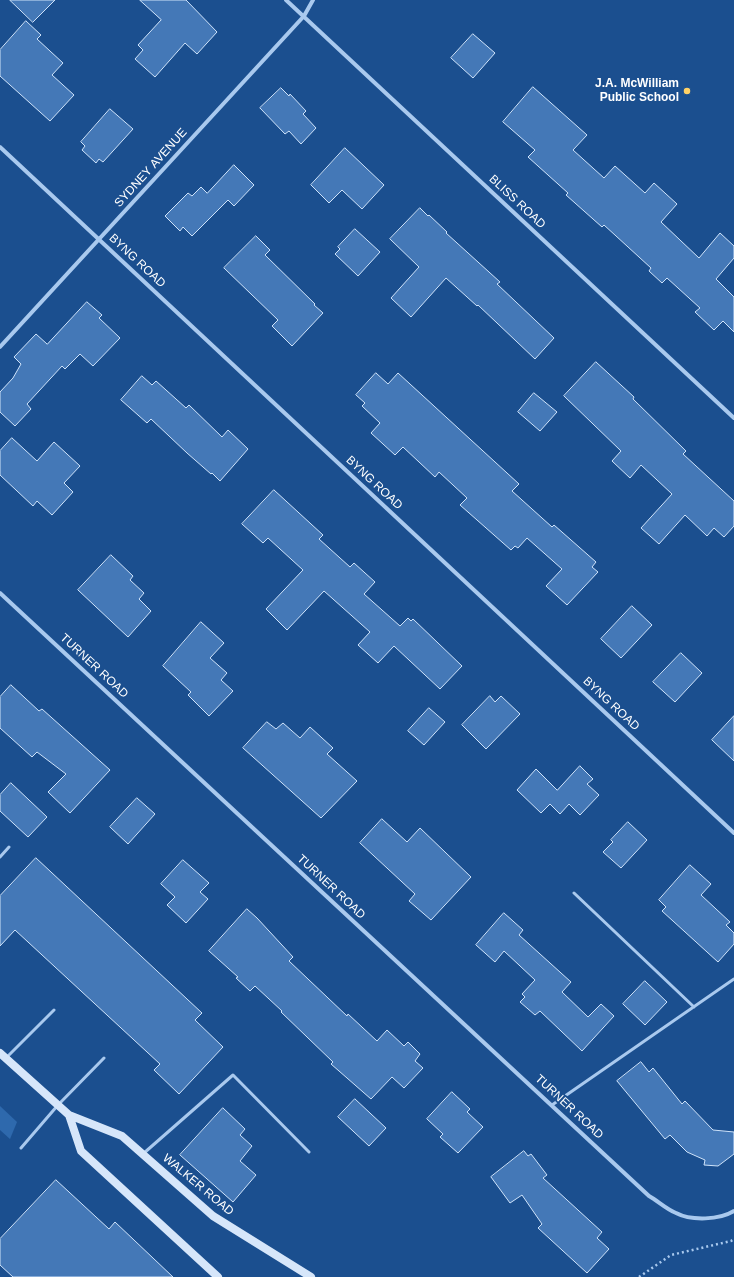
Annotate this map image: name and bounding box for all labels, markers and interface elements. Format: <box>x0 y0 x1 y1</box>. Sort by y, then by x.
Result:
place label: J.A. McWilliam Public School <box>595 77 679 105</box>
marker: J.A. McWilliam Public School <box>682 86 692 96</box>
street label: SYDNEY AVENUE <box>112 126 190 210</box>
street label: BLISS ROAD <box>486 172 548 232</box>
street label: BYNG ROAD <box>106 231 168 291</box>
street label: BYNG ROAD <box>343 453 405 513</box>
street label: TURNER ROAD <box>57 631 131 701</box>
street label: BYNG ROAD <box>580 674 642 734</box>
street label: TURNER ROAD <box>294 852 368 922</box>
street label: TURNER ROAD <box>532 1072 606 1142</box>
street label: WALKER ROAD <box>160 1151 236 1219</box>

